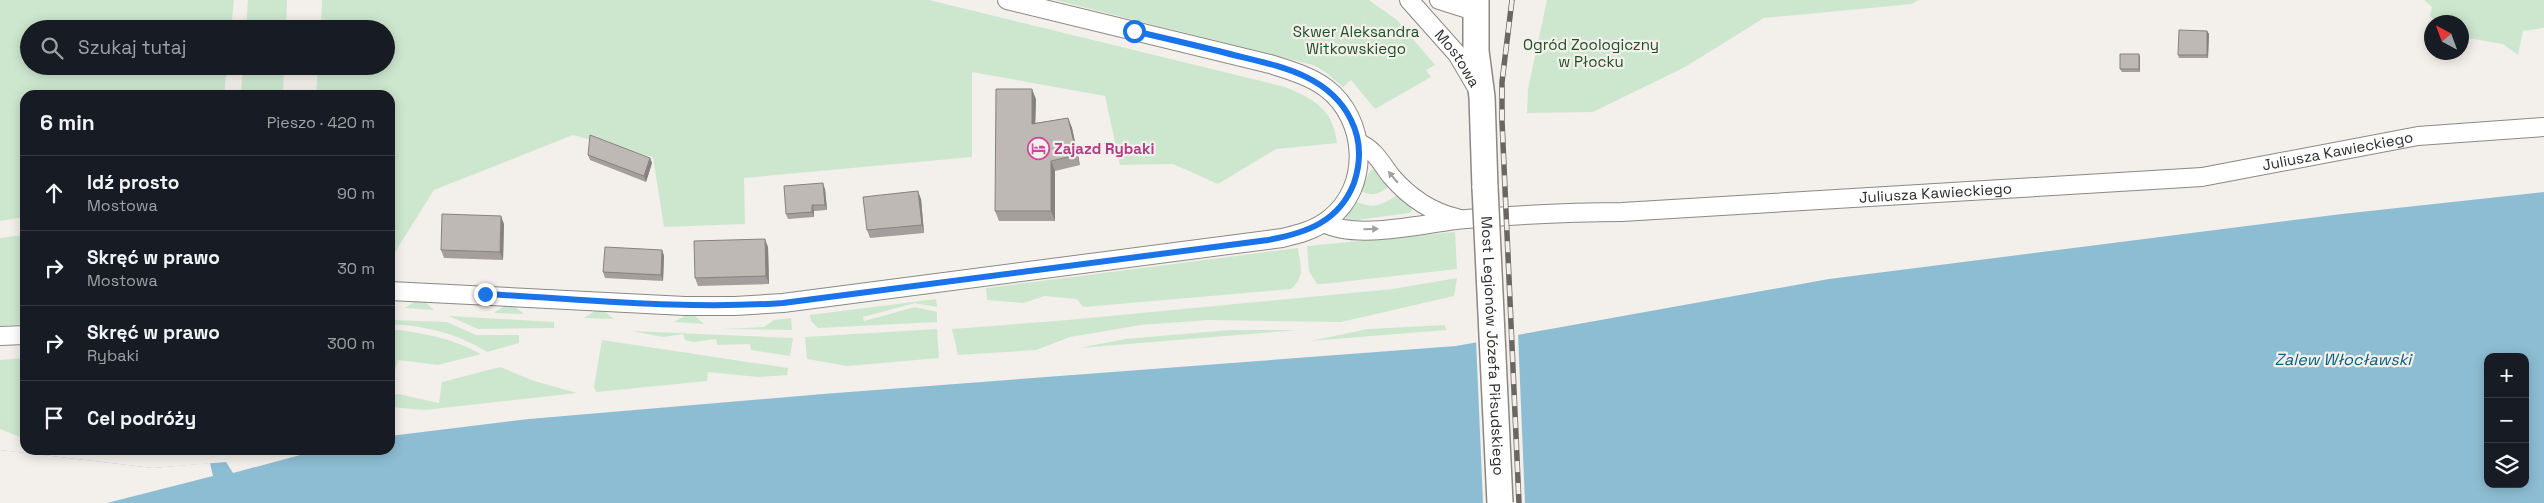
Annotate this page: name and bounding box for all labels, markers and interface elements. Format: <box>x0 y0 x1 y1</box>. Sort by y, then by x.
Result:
north arrow <box>2424 15 2469 60</box>
search box <box>20 20 395 75</box>
route start <box>1123 20 1146 43</box>
park label: Skwer Aleksandra Witkowskiego <box>1293 22 1420 58</box>
street label: Mostowa <box>1431 25 1485 91</box>
icon: search <box>38 34 66 62</box>
text: Szukaj tutaj <box>78 35 186 60</box>
park label: Ogród Zoologiczny w Płocku <box>1523 35 1659 71</box>
text: 6 min <box>40 109 95 136</box>
text: Pieszo · 420 m <box>267 112 375 133</box>
street label: Juliusza Kawieckiego <box>2260 127 2415 174</box>
hotel icon: Zajazd Rybaki <box>1026 137 1050 161</box>
place label: Zajazd Rybaki <box>1054 139 1154 158</box>
text: Idź prosto <box>87 170 179 195</box>
one-way arrow <box>1387 171 1398 184</box>
street label: Juliusza Kawieckiego <box>1858 178 2012 207</box>
icon: ahead <box>40 179 68 207</box>
text: 90 m <box>337 183 375 204</box>
text: Mostowa <box>87 195 158 216</box>
street label: Most Legionów Józefa Piłsudskiego <box>1477 216 1509 476</box>
one-way arrow <box>1364 225 1380 233</box>
text: Skręć w prawo <box>87 245 220 270</box>
icon: right <box>40 254 68 282</box>
text: 30 m <box>337 258 375 279</box>
text: Mostowa <box>87 270 158 291</box>
route end <box>474 283 497 306</box>
text: Skręć w prawo <box>87 320 220 345</box>
icon: right <box>40 329 68 357</box>
text: 300 m <box>327 333 375 354</box>
text: Rybaki <box>87 345 139 366</box>
water label: Zalew Włocławski <box>2275 349 2413 370</box>
map controls <box>2484 353 2529 488</box>
button: + <box>2484 353 2529 398</box>
button: − <box>2484 398 2529 443</box>
icon: arrive <box>40 404 68 432</box>
text: Cel podróży <box>87 406 196 431</box>
button: layers <box>2484 443 2529 488</box>

